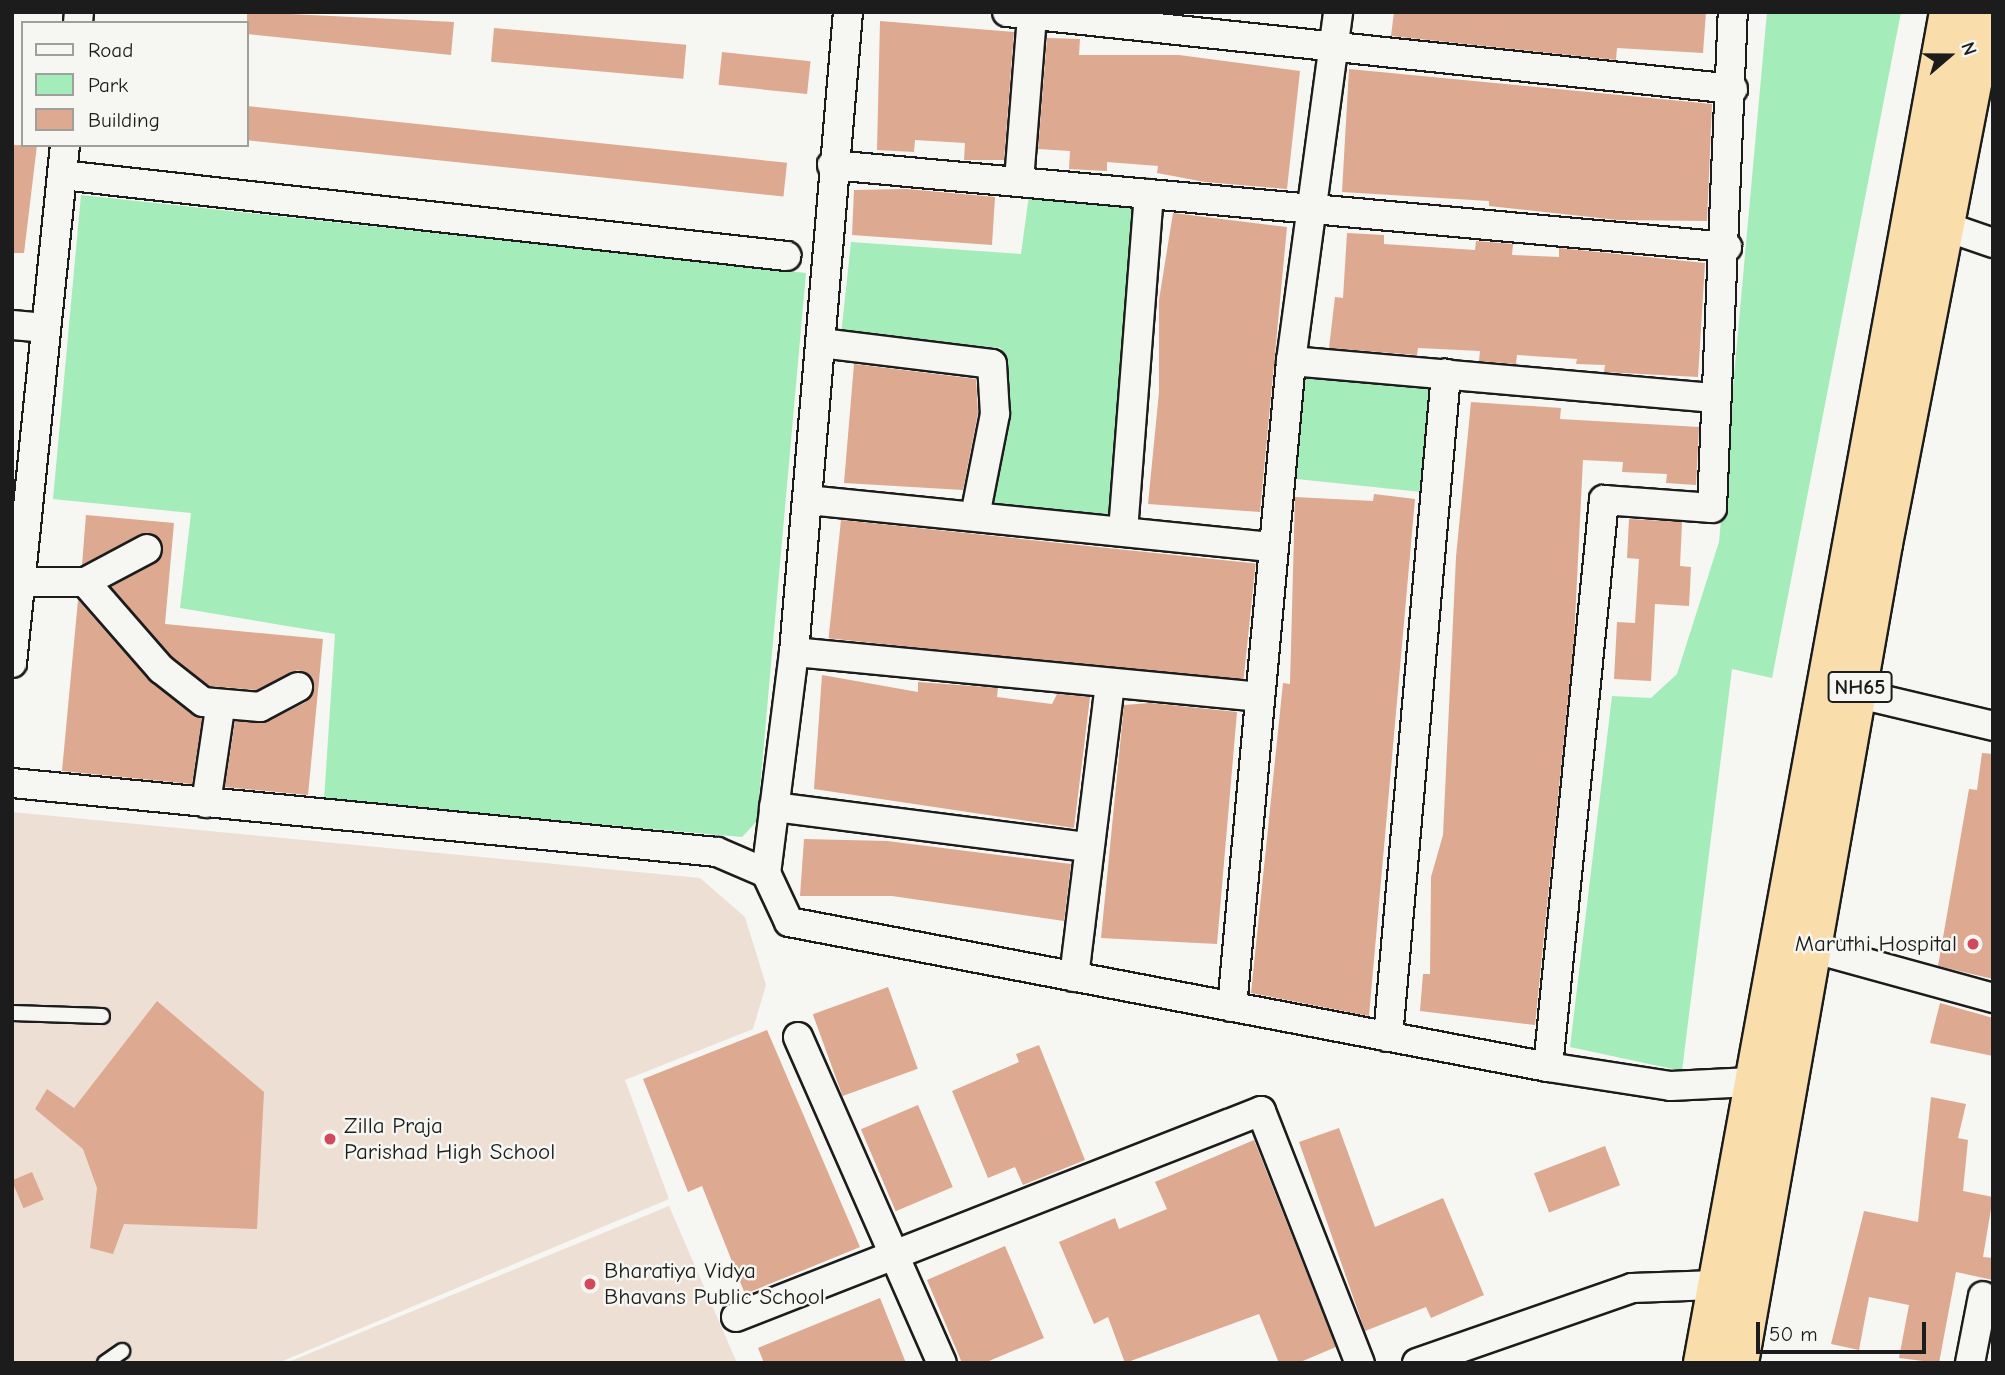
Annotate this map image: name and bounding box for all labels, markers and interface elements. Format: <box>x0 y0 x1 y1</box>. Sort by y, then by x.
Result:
legend <box>21 21 248 147</box>
north arrow <box>1914 21 1984 91</box>
text: Road <box>88 38 133 62</box>
text: N <box>1956 39 1981 58</box>
text: Park <box>88 73 128 97</box>
text: Building <box>88 108 160 132</box>
road number: NH65 <box>1827 670 1893 704</box>
place label: Maruthi Hospital <box>1795 930 1957 958</box>
marker: Maruthi Hospital <box>1963 934 1983 954</box>
place label: Zilla Praja Parishad High School <box>344 1112 555 1166</box>
marker: Zilla Praja Parishad High School <box>322 1131 338 1147</box>
place label: Bharatiya Vidya Bhavans Public School <box>604 1257 825 1311</box>
marker: Bharatiya Vidya Bhavans Public School <box>582 1276 598 1292</box>
scale bar <box>1760 1308 1930 1352</box>
text: 50 m <box>1769 1322 1818 1346</box>

